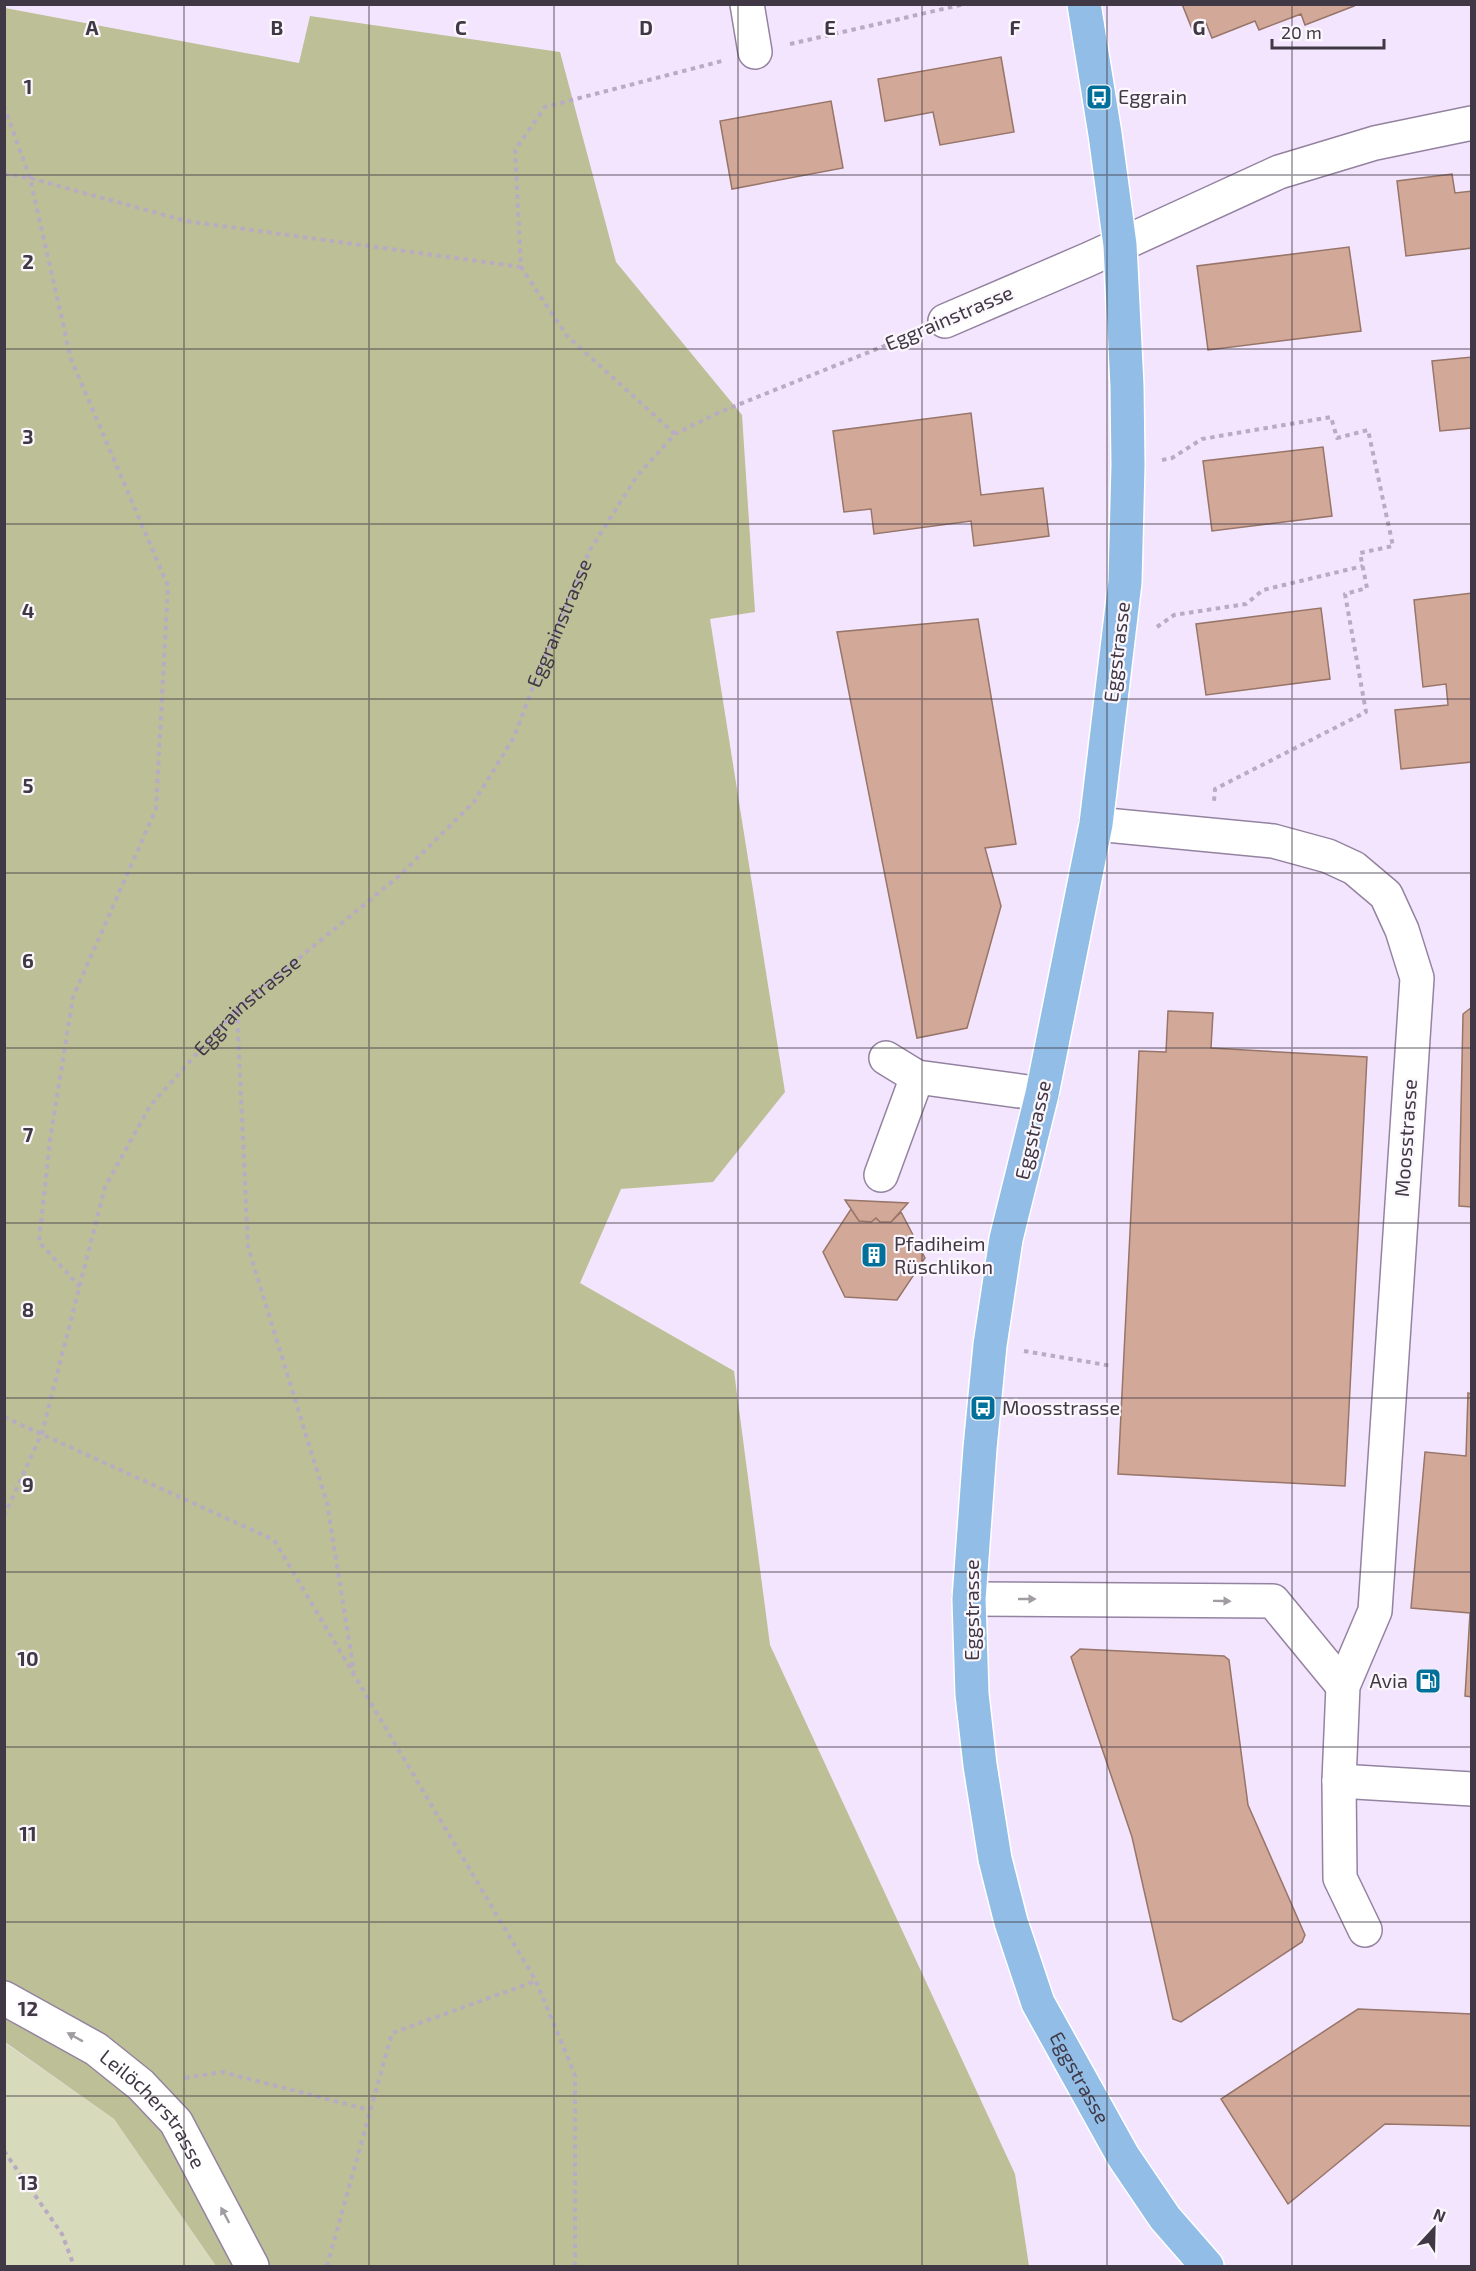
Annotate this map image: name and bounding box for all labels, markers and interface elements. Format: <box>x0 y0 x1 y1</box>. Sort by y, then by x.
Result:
scale bar <box>1272 12 1384 50</box>
text: A <box>85 15 99 39</box>
text: B <box>271 15 283 39</box>
text: C <box>455 15 467 39</box>
text: D <box>639 15 653 39</box>
text: E <box>824 15 836 39</box>
text: F <box>1009 15 1021 39</box>
text: G <box>1193 15 1205 39</box>
text: 20 m <box>1281 21 1322 43</box>
text: 1 <box>24 74 32 98</box>
bus stop icon: Eggrain <box>1084 82 1114 112</box>
place label: Eggrain <box>1118 84 1187 108</box>
text: 2 <box>22 249 34 273</box>
street label: Eggrainstrasse <box>881 279 1016 355</box>
text: 3 <box>22 424 34 448</box>
street label: Eggrainstrasse <box>521 555 596 690</box>
text: 4 <box>22 598 35 622</box>
street label: Eggstrasse <box>1098 600 1134 704</box>
text: 5 <box>22 773 34 797</box>
text: 6 <box>22 948 34 972</box>
street label: Eggrainstrasse <box>188 949 305 1060</box>
street label: Eggstrasse <box>1009 1078 1055 1182</box>
street label: Moosstrasse <box>1389 1078 1421 1198</box>
text: 7 <box>23 1122 34 1146</box>
place label: Pfadiheim Rüschlikon <box>894 1231 993 1278</box>
building icon: Pfadiheim Rüschlikon <box>859 1240 889 1270</box>
text: 8 <box>22 1297 34 1321</box>
bus stop icon: Moosstrasse <box>968 1393 998 1423</box>
place label: Moosstrasse <box>1002 1395 1120 1419</box>
text: 9 <box>22 1472 34 1496</box>
street label: Eggstrasse <box>959 1559 983 1661</box>
one-way arrow <box>1018 1594 1037 1604</box>
one-way arrow <box>1213 1596 1232 1606</box>
text: 10 <box>17 1646 39 1670</box>
fuel station icon: Avia <box>1413 1666 1443 1696</box>
place label: Avia <box>1369 1668 1408 1692</box>
text: 11 <box>19 1821 37 1845</box>
text: 12 <box>18 1996 38 2020</box>
street label: Eggstrasse <box>1045 2027 1115 2127</box>
one-way arrow <box>67 2032 84 2042</box>
street label: Leilöcherstrasse <box>95 2044 211 2172</box>
text: 13 <box>18 2170 38 2194</box>
north arrow <box>1404 2199 1464 2259</box>
text: N <box>1431 2204 1449 2226</box>
one-way arrow <box>220 2206 229 2223</box>

